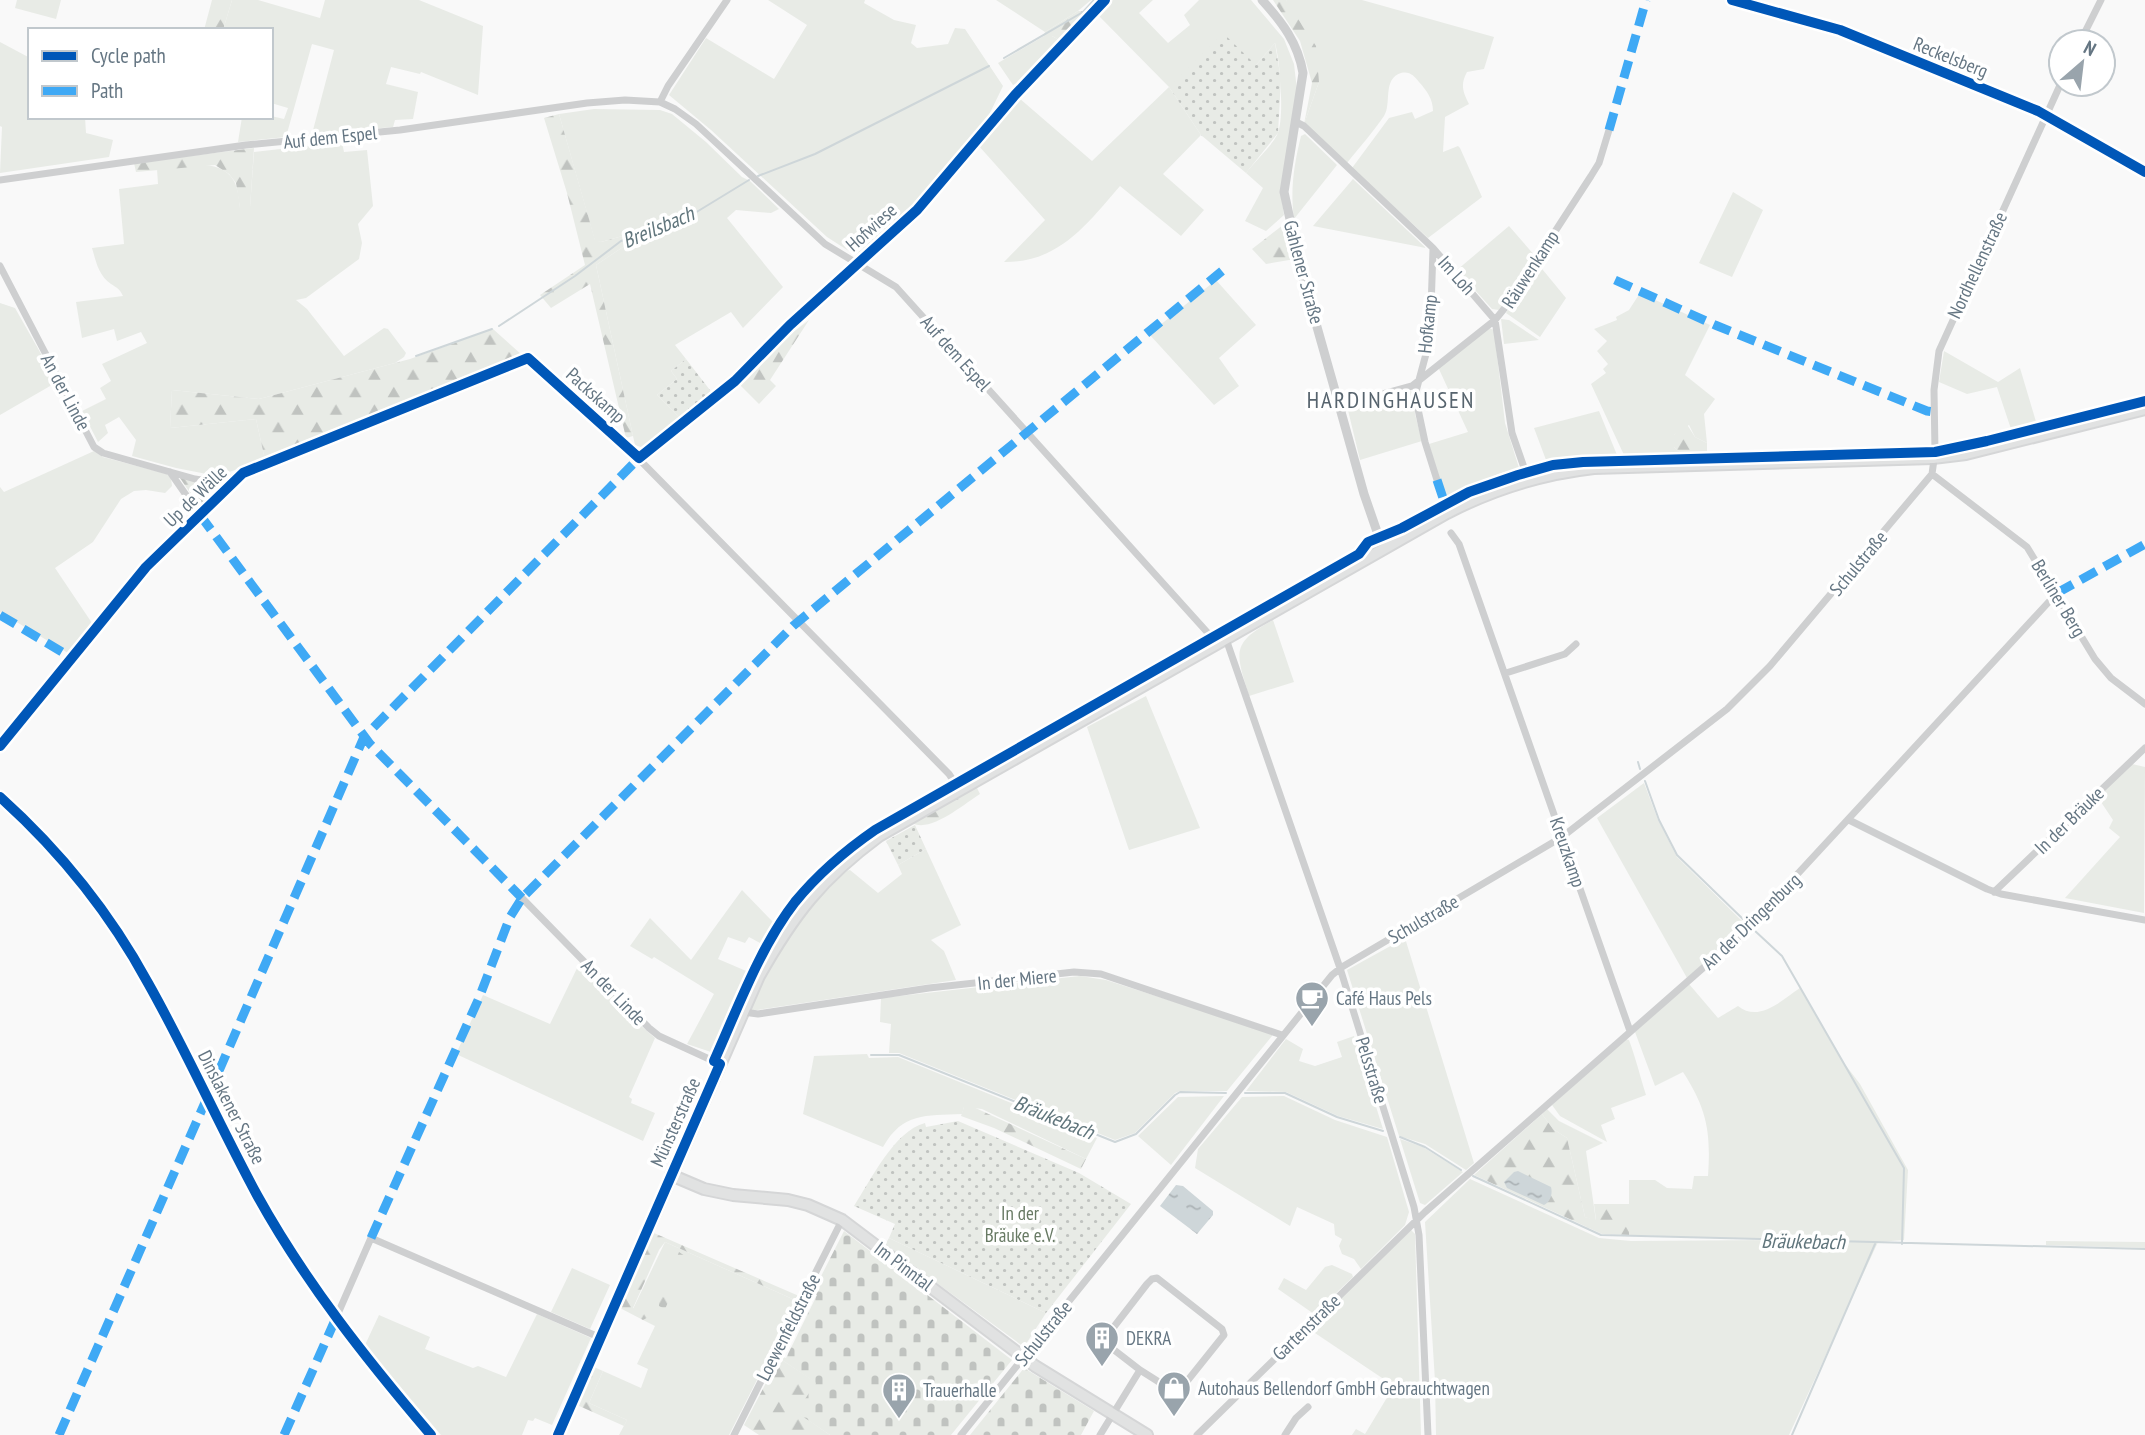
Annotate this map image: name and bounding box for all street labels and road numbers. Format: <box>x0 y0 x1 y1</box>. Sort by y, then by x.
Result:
street label: Reckelsberg <box>1910 31 1992 83</box>
street label: Auf dem Espel <box>282 120 378 154</box>
street label: Hofwiese <box>840 198 902 256</box>
street label: Nordhellenstraße <box>1942 208 2012 322</box>
street label: Gahlener Straße <box>1279 218 1329 327</box>
street label: Räuwenkamp <box>1496 226 1564 312</box>
street label: Im Loh <box>1433 250 1481 300</box>
street label: Hofkamp <box>1412 294 1442 354</box>
street label: Auf dem Espel <box>916 310 997 396</box>
street label: An der Linde <box>36 350 96 434</box>
street label: Packskamp <box>561 362 631 428</box>
street label: Up de Wälle <box>158 460 232 532</box>
street label: Schulstraße <box>1824 525 1892 600</box>
street label: Berliner Berg <box>2027 555 2091 641</box>
street label: In der Bräuke <box>2029 781 2109 859</box>
street label: Kreuzkamp <box>1545 814 1591 890</box>
street label: An der Dringenburg <box>1696 868 1806 974</box>
street label: Schulstraße <box>1383 889 1463 949</box>
street label: An der Linde <box>577 954 652 1030</box>
street label: In der Miere <box>976 963 1058 995</box>
street label: Pelsstraße <box>1351 1034 1394 1106</box>
street label: Dinslakener Straße <box>193 1046 271 1168</box>
street label: Münsterstraße <box>645 1074 705 1170</box>
street label: Im Pinntal <box>870 1236 939 1296</box>
street label: Loewenfeldstraße <box>751 1269 825 1385</box>
street label: Gartenstraße <box>1267 1289 1345 1365</box>
street label: Schulstraße <box>1009 1295 1077 1371</box>

